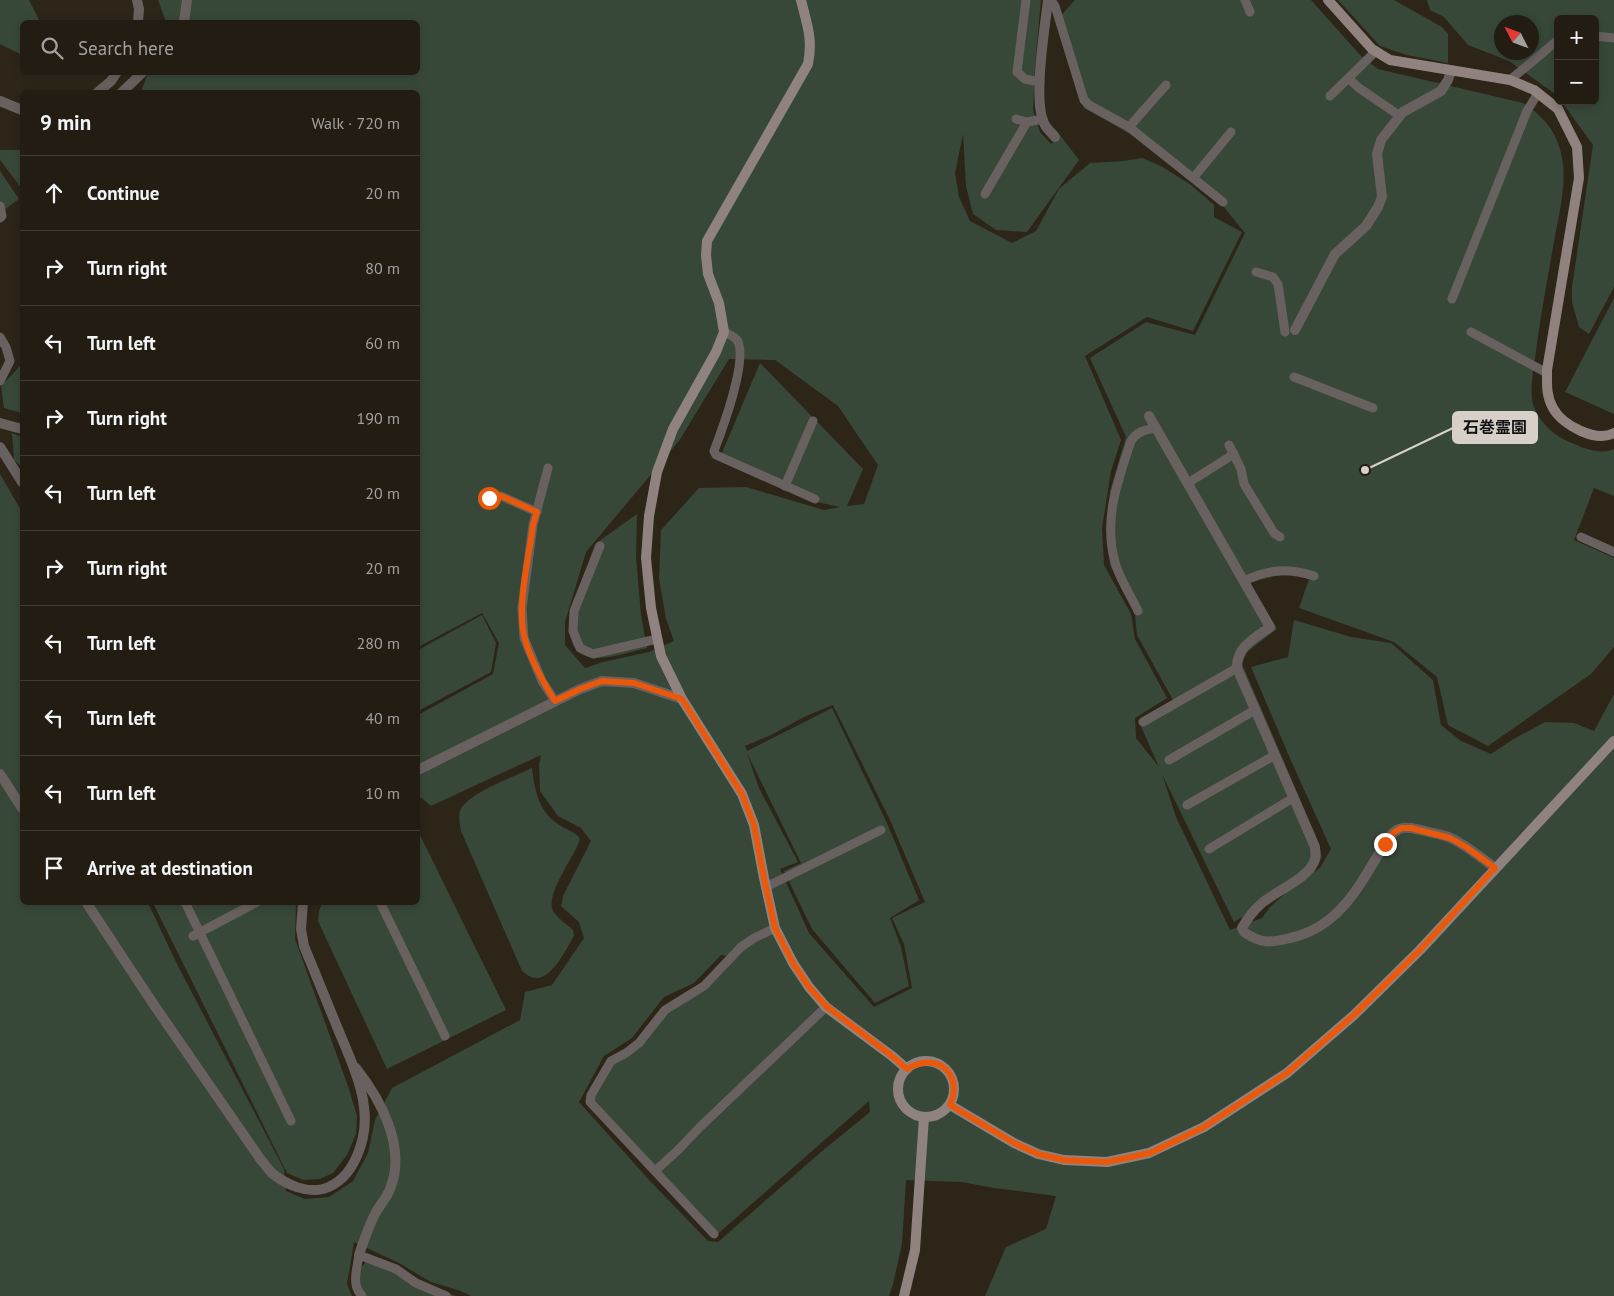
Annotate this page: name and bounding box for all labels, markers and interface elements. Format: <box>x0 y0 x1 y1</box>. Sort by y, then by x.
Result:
north arrow <box>1494 15 1539 60</box>
map controls <box>1554 15 1599 105</box>
button: + <box>1554 15 1599 60</box>
search box <box>20 20 420 75</box>
icon: search <box>38 34 66 62</box>
text: Search here <box>78 36 174 60</box>
button: − <box>1554 60 1599 105</box>
text: 9 min <box>40 109 91 136</box>
text: Walk · 720 m <box>311 113 400 133</box>
icon: ahead <box>40 179 68 207</box>
text: Continue <box>87 181 159 205</box>
text: 20 m <box>365 183 400 203</box>
icon: right <box>40 254 68 282</box>
text: Turn right <box>87 256 167 280</box>
text: 80 m <box>365 258 400 278</box>
icon: left <box>40 329 68 357</box>
text: Turn left <box>87 331 156 355</box>
text: 60 m <box>365 333 400 353</box>
icon: right <box>40 404 68 432</box>
text: Turn right <box>87 406 167 430</box>
text: 190 m <box>357 408 400 428</box>
callout: 石巻霊園 <box>1453 412 1537 443</box>
text: 石巻霊園 <box>1463 417 1527 437</box>
icon: left <box>40 479 68 507</box>
text: Turn left <box>87 481 156 505</box>
text: 20 m <box>365 483 400 503</box>
route start <box>478 487 501 510</box>
icon: right <box>40 554 68 582</box>
text: Turn right <box>87 556 167 580</box>
text: 20 m <box>365 558 400 578</box>
icon: left <box>40 629 68 657</box>
text: Turn left <box>87 631 156 655</box>
text: 280 m <box>357 633 400 653</box>
icon: left <box>40 704 68 732</box>
text: Turn left <box>87 706 156 730</box>
text: 40 m <box>365 708 400 728</box>
icon: left <box>40 779 68 807</box>
text: Turn left <box>87 781 156 805</box>
text: 10 m <box>365 783 400 803</box>
route end <box>1374 833 1397 856</box>
icon: arrive <box>40 854 68 882</box>
text: Arrive at destination <box>87 856 253 880</box>

